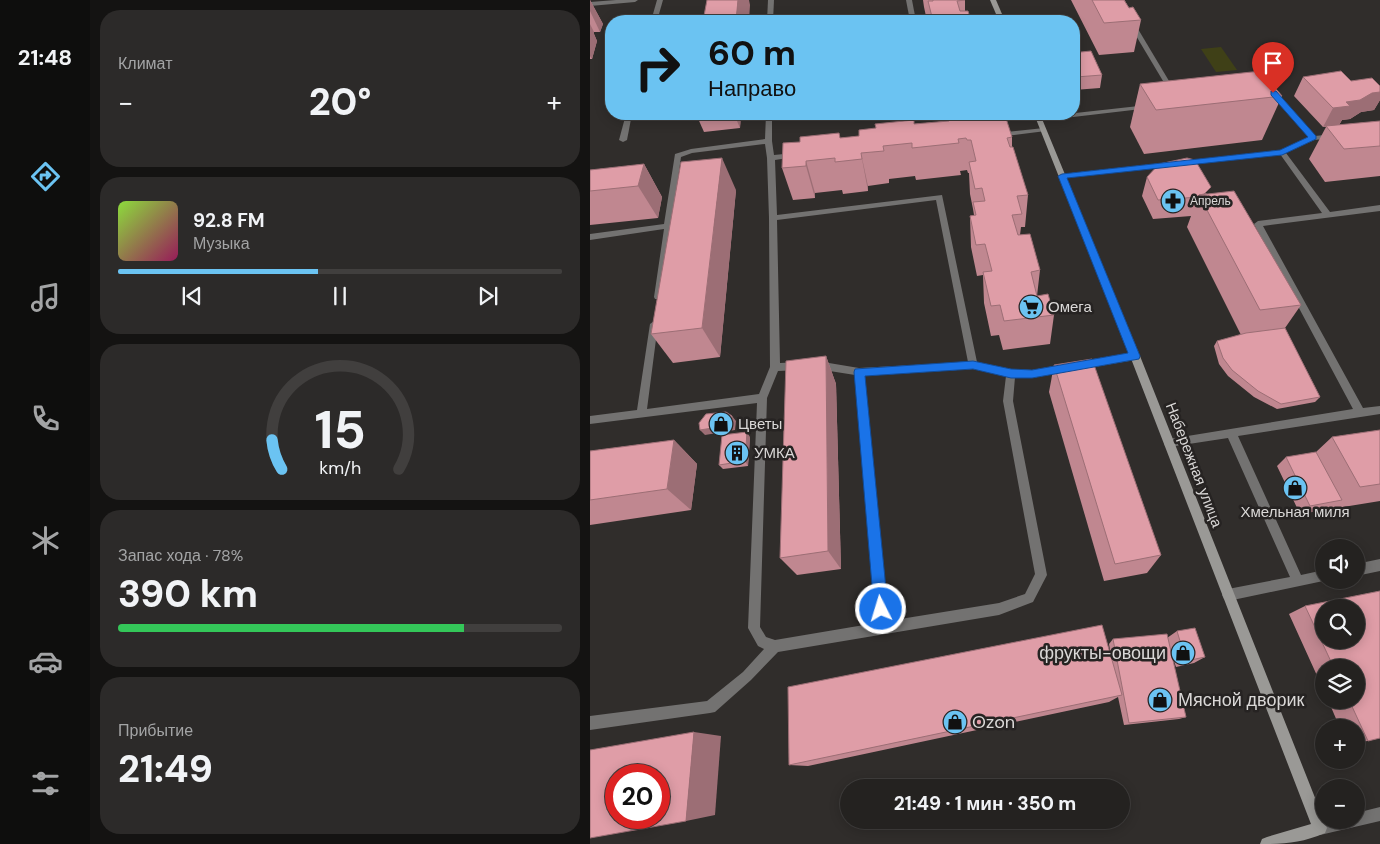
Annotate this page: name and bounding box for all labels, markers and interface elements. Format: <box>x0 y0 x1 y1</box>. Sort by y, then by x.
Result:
text: 60 m <box>708 30 796 76</box>
icon: right <box>625 35 690 100</box>
pin <box>1252 42 1294 93</box>
text: 21:48 <box>18 43 72 72</box>
icon: arrive <box>1259 49 1287 77</box>
text: Климат <box>118 53 172 74</box>
text: Направо <box>708 74 796 103</box>
text: 20° <box>309 77 371 127</box>
text: − <box>118 84 133 121</box>
text: + <box>547 84 562 121</box>
icon: directions <box>28 159 63 194</box>
pharmacy icon: Апрель <box>1160 188 1186 214</box>
place label: Апрель <box>1190 193 1231 209</box>
text: 92.8 FM <box>193 208 265 233</box>
text: Музыка <box>193 233 250 254</box>
icon: music <box>28 280 63 315</box>
icon: previous <box>178 282 206 310</box>
icon: pause <box>326 282 354 310</box>
icon: next <box>474 282 502 310</box>
supermarket icon: Омега <box>1018 294 1044 320</box>
place label: Омега <box>1048 297 1092 317</box>
text: 15 <box>314 396 366 464</box>
street label: Набережная улица <box>1161 400 1227 531</box>
icon: phone <box>28 401 63 436</box>
shop icon: Цветы <box>708 411 734 437</box>
place label: Цветы <box>738 414 782 434</box>
building icon: УМКА <box>724 440 750 466</box>
place label: УМКА <box>754 443 795 463</box>
text: km/h <box>319 456 361 480</box>
shop icon: Хмельная миля <box>1282 475 1308 501</box>
place label: Хмельная миля <box>1240 502 1350 522</box>
icon: climate <box>28 523 63 558</box>
map controls <box>1315 539 1365 829</box>
button: sound <box>1315 539 1365 589</box>
text: Запас хода · 78% <box>118 545 243 566</box>
text: 390 km <box>118 569 258 619</box>
position arrow <box>854 582 906 634</box>
button: search <box>1315 599 1365 649</box>
shop icon: фрукты-овощи <box>1170 640 1196 666</box>
place label: фрукты-овощи <box>1039 641 1166 665</box>
icon: car <box>28 644 63 679</box>
button: layers <box>1315 659 1365 709</box>
shop icon: Мясной дворик <box>1147 687 1173 713</box>
place label: Мясной дворик <box>1178 688 1304 712</box>
shop icon: Ozon <box>942 709 968 735</box>
place label: Ozon <box>972 710 1015 734</box>
button: + <box>1315 719 1365 769</box>
text: Прибытие <box>118 720 193 741</box>
text: 21:49 <box>118 744 213 794</box>
speed limit sign: 20 <box>605 764 670 829</box>
icon: filters <box>28 766 63 801</box>
button: − <box>1315 779 1365 829</box>
text: 21:49 · 1 мин · 350 m <box>894 791 1076 816</box>

